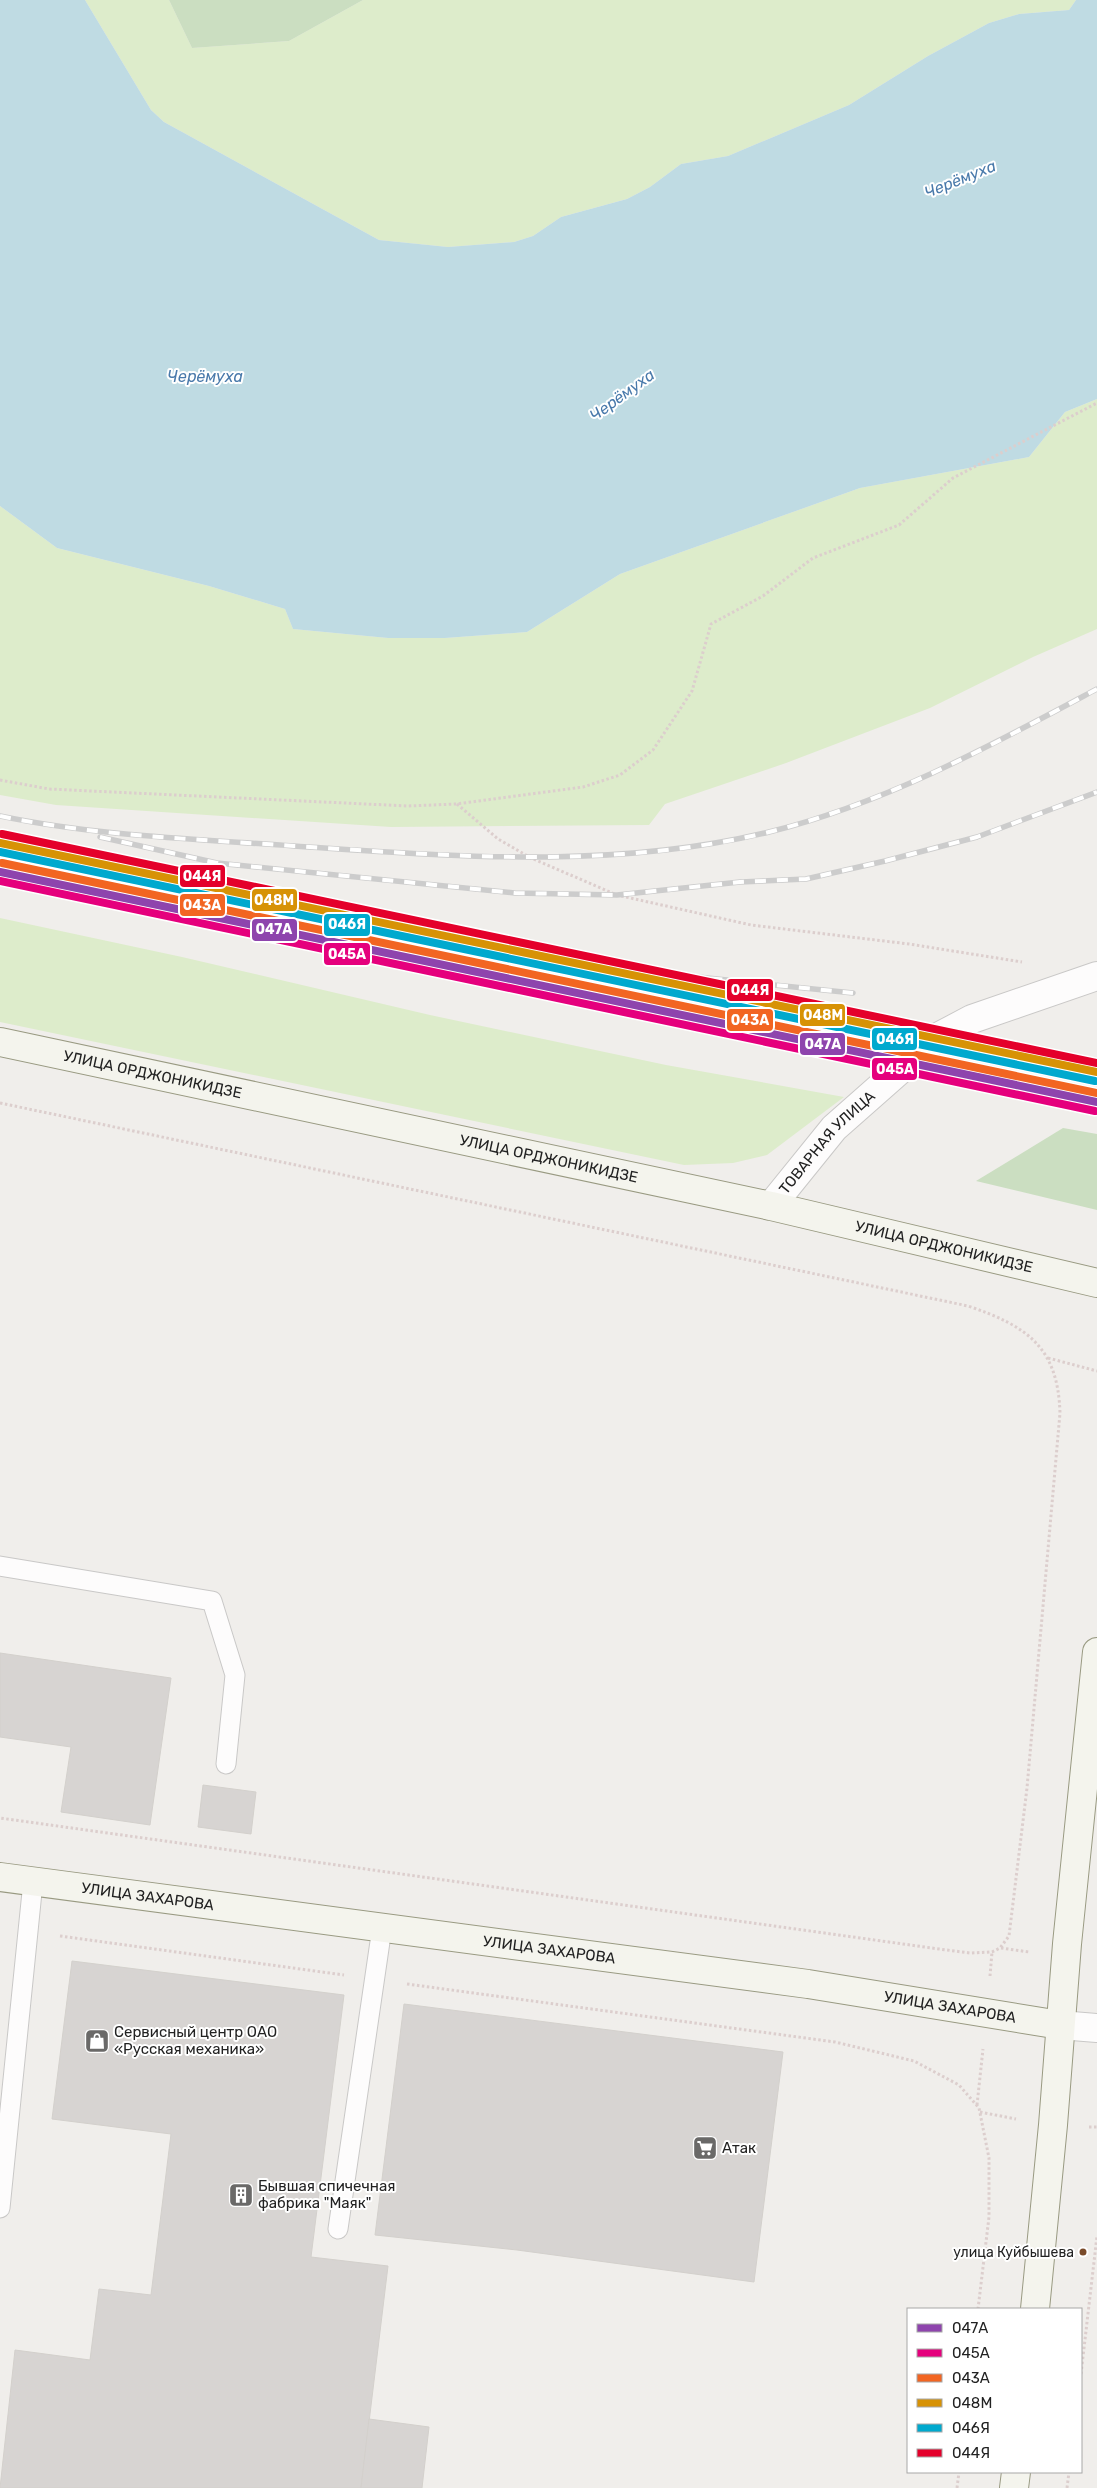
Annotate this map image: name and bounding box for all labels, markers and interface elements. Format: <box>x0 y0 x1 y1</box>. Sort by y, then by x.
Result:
water label: Черёмуха <box>921 156 999 202</box>
water label: Черёмуха <box>586 365 658 425</box>
water label: Черёмуха <box>167 367 243 386</box>
line badge: 044Я <box>179 864 226 888</box>
text: 044Я <box>183 868 221 885</box>
line badge: 048М <box>251 888 298 912</box>
text: 048М <box>254 892 294 909</box>
line badge: 043А <box>179 893 226 917</box>
text: 043А <box>183 897 221 914</box>
line badge: 046Я <box>323 913 371 937</box>
text: 046Я <box>328 916 366 933</box>
line badge: 047А <box>251 918 298 942</box>
text: 047А <box>256 921 292 938</box>
line badge: 045А <box>323 942 371 966</box>
text: 045А <box>328 946 366 963</box>
line badge: 044Я <box>726 978 774 1002</box>
text: 044Я <box>731 982 769 999</box>
line badge: 048М <box>799 1003 846 1027</box>
text: 048М <box>803 1007 843 1024</box>
line badge: 043А <box>726 1008 774 1032</box>
text: 043А <box>731 1012 769 1029</box>
line badge: 046Я <box>871 1027 918 1051</box>
text: 046Я <box>876 1031 914 1048</box>
line badge: 047А <box>799 1032 846 1056</box>
text: 047А <box>805 1036 841 1053</box>
street label: УЛИЦА ОРДЖОНИКИДЗЕ <box>62 1047 243 1102</box>
line badge: 045А <box>871 1057 918 1081</box>
text: 045А <box>876 1061 914 1078</box>
street label: ТОВАРНАЯ УЛИЦА <box>775 1087 879 1198</box>
street label: УЛИЦА ОРДЖОНИКИДЗЕ <box>458 1131 640 1186</box>
street label: УЛИЦА ОРДЖОНИКИДЗЕ <box>853 1217 1035 1277</box>
street label: УЛИЦА ЗАХАРОВА <box>80 1879 215 1914</box>
street label: УЛИЦА ЗАХАРОВА <box>482 1932 617 1967</box>
street label: УЛИЦА ЗАХАРОВА <box>883 1987 1018 2027</box>
place label: Сервисный центр ОАО «Русская механика» <box>114 2023 277 2058</box>
shop icon: Сервисный центр ОАО «Русская механика» <box>84 2028 110 2054</box>
supermarket icon: Атак <box>692 2135 718 2161</box>
place label: Атак <box>722 2139 756 2157</box>
place label: Бывшая спичечная фабрика "Маяк" <box>258 2177 395 2212</box>
building icon: Бывшая спичечная фабрика "Маяк" <box>228 2182 254 2208</box>
place label: улица Куйбышева <box>953 2244 1074 2261</box>
marker: улица Куйбышева <box>1078 2247 1088 2257</box>
legend <box>907 2308 1082 2473</box>
text: 047А <box>952 2319 988 2337</box>
text: 045А <box>952 2344 990 2362</box>
text: 043А <box>952 2369 990 2387</box>
text: 048М <box>952 2394 992 2412</box>
text: 046Я <box>952 2419 990 2437</box>
text: 044Я <box>952 2444 990 2462</box>

